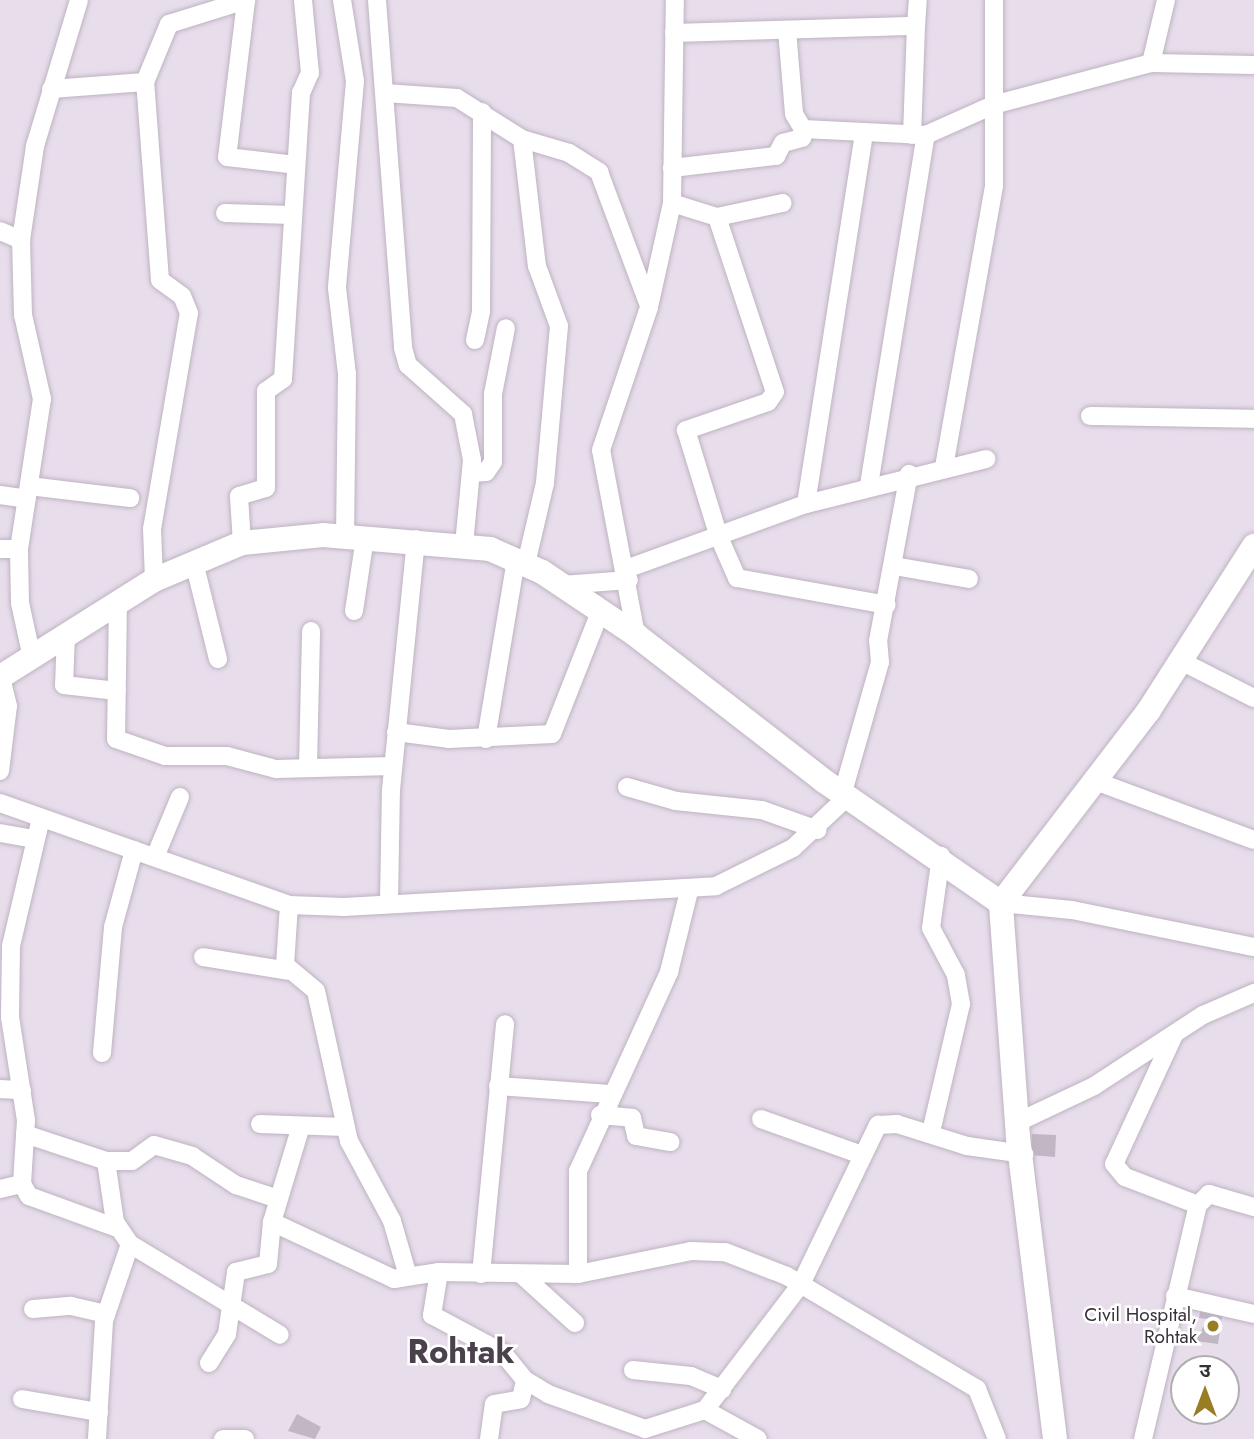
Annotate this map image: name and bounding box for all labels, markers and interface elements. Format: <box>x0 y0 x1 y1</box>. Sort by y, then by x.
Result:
place label: Civil Hospital, Rohtak <box>1084 1304 1197 1348</box>
marker: Civil Hospital, Rohtak <box>1203 1316 1223 1336</box>
district label: Rohtak <box>408 1332 514 1372</box>
north arrow <box>1170 1355 1240 1425</box>
text: उ <box>1199 1357 1211 1384</box>

